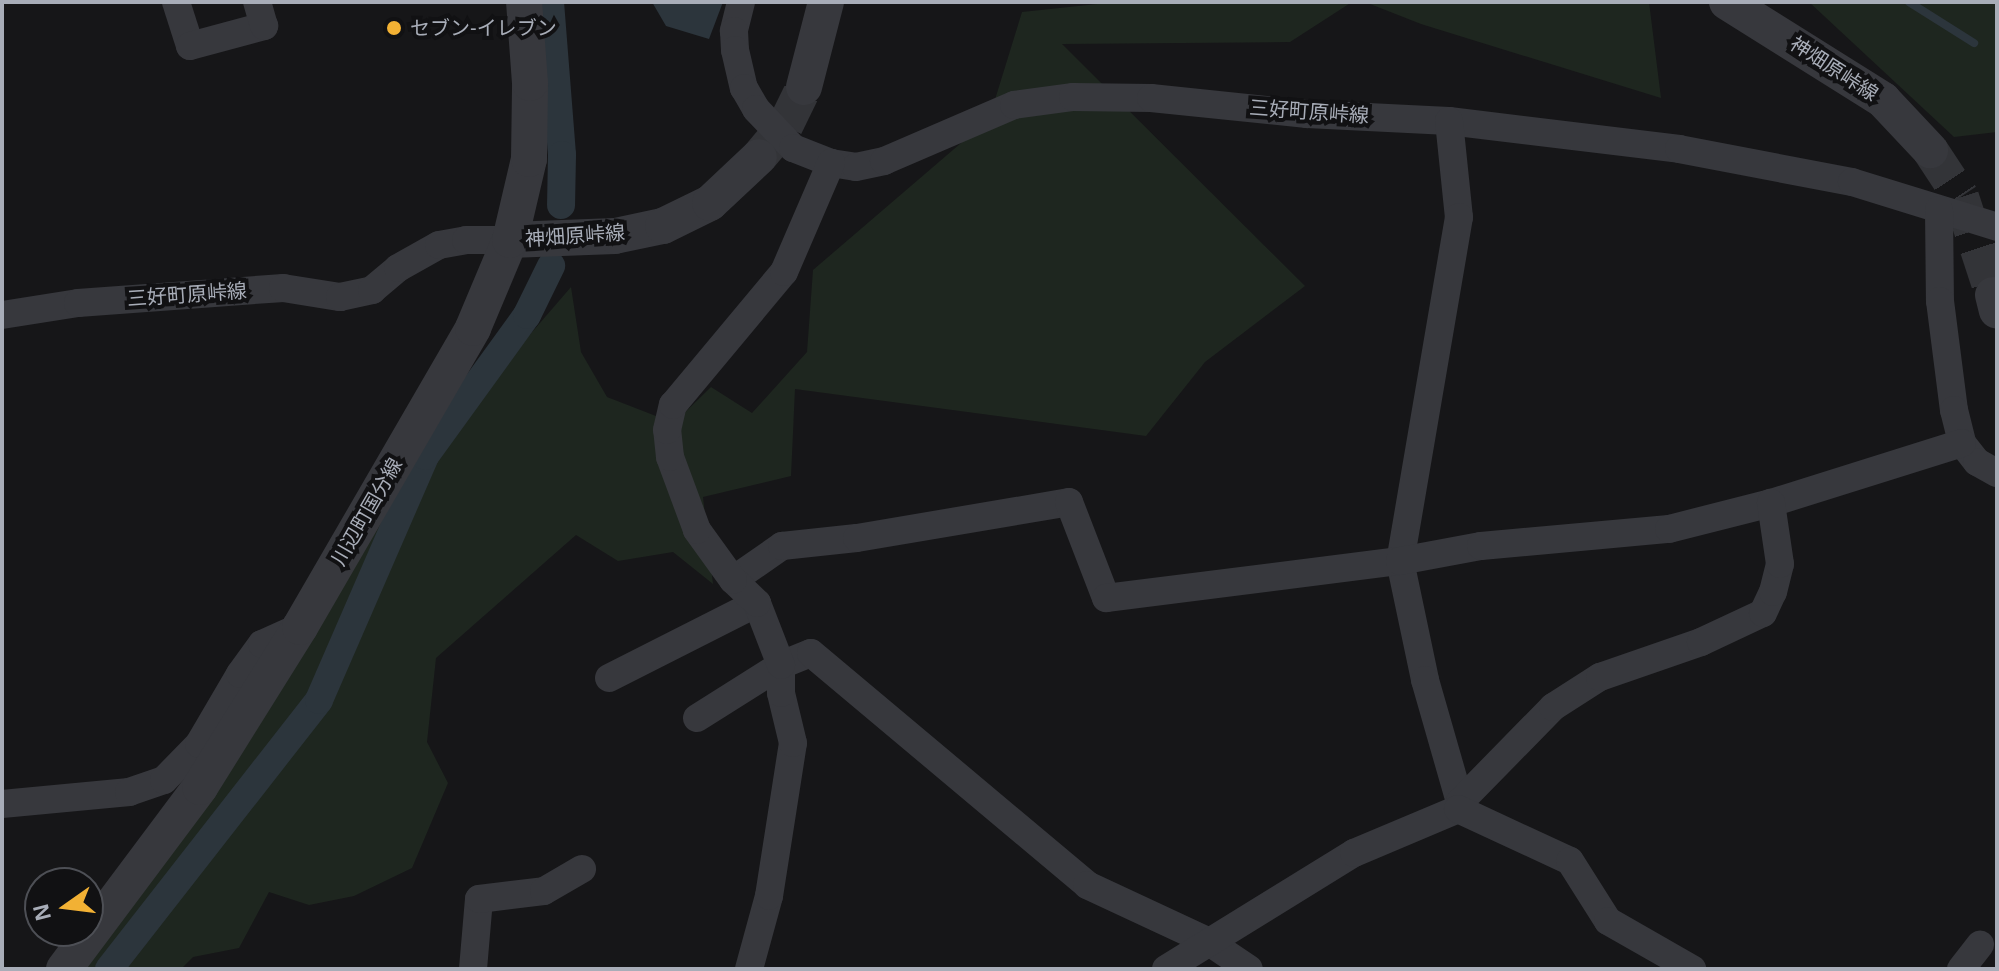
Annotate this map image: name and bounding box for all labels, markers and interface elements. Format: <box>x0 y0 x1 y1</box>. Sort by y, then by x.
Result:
place label: セブン-イレブン <box>410 16 557 40</box>
marker: セブン-イレブン <box>385 19 403 37</box>
street label: 神畑原峠線 <box>1786 32 1882 106</box>
street label: 三好町原峠線 <box>1248 96 1370 128</box>
street label: 神畑原峠線 <box>524 221 626 251</box>
street label: 三好町原峠線 <box>126 279 248 311</box>
street label: 川辺町国分線 <box>327 454 407 570</box>
north arrow <box>24 867 104 947</box>
text: N <box>28 902 56 923</box>

